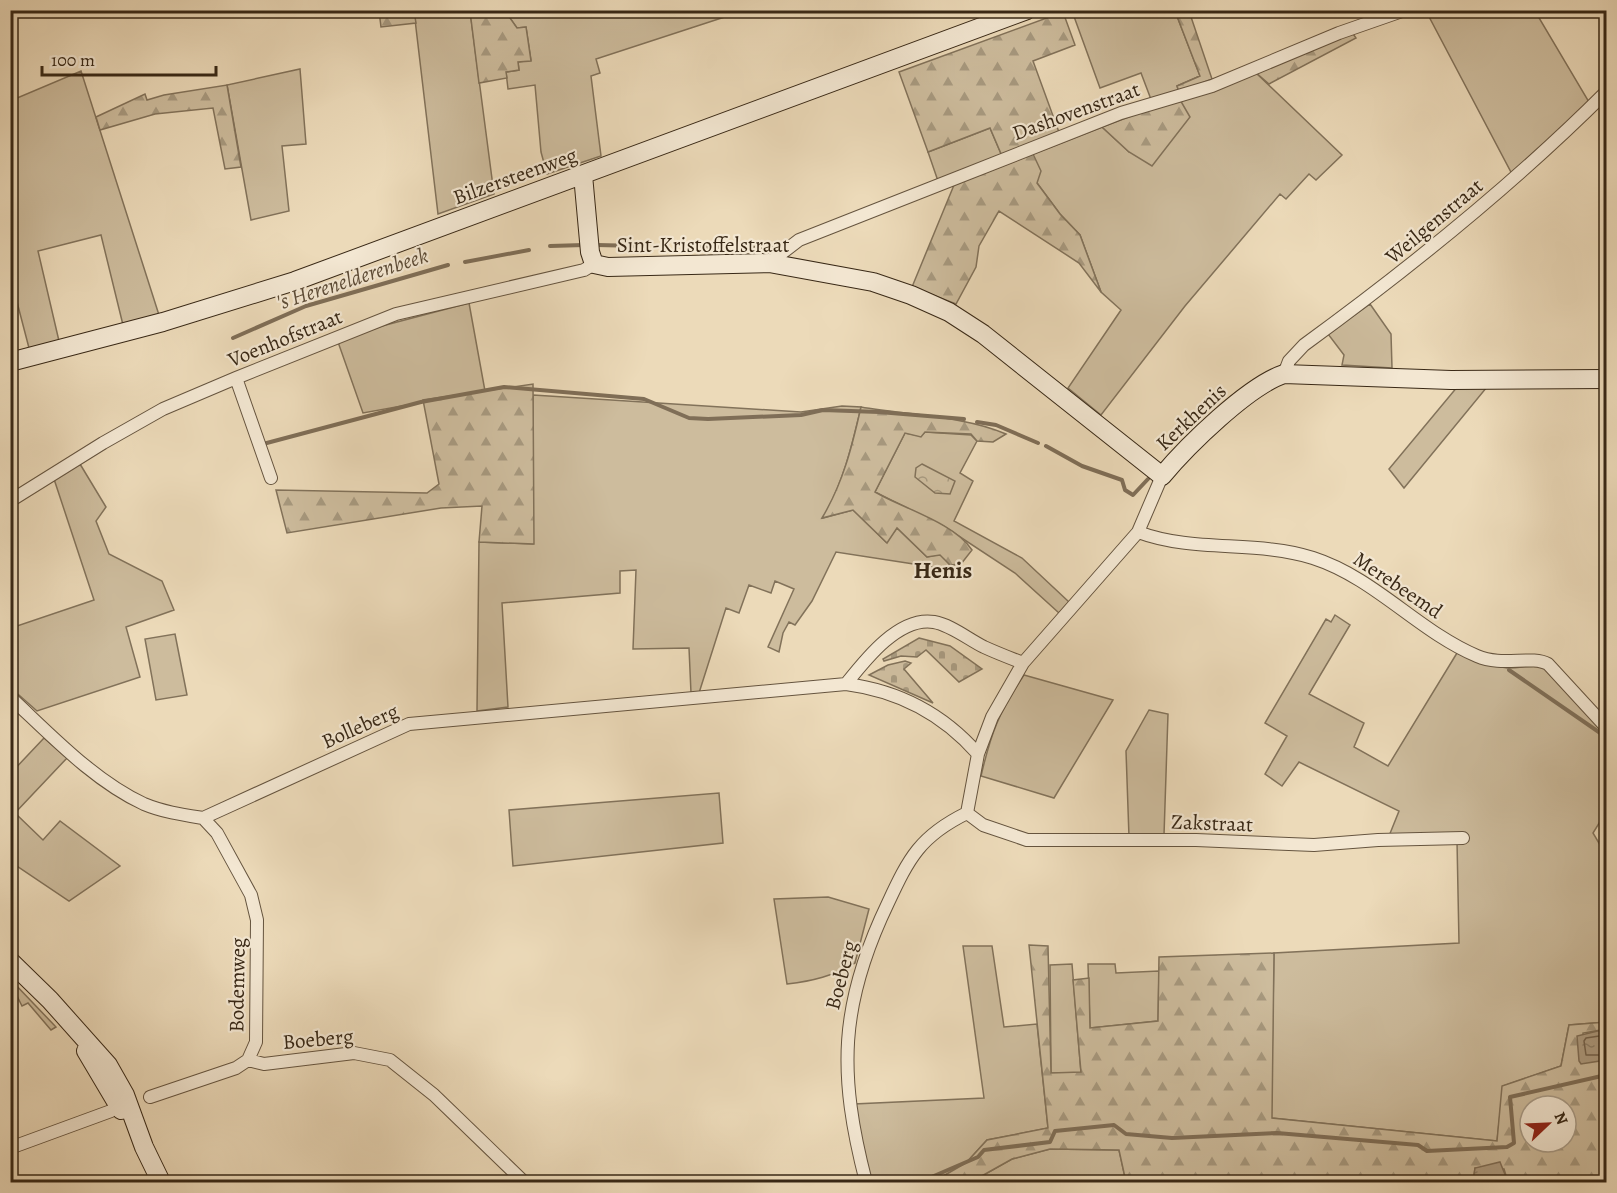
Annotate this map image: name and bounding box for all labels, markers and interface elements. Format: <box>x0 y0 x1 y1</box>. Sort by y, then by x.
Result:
scale bar <box>42 39 216 77</box>
text: 100 m <box>51 48 95 72</box>
street label: Dashovenstraat <box>1008 75 1144 147</box>
street label: Bilzersteenweg <box>449 140 581 211</box>
street label: Weilgenstraat <box>1378 172 1489 271</box>
street label: Sint-Kristoffelstraat <box>617 231 789 259</box>
water label: 's Herenelderenbeek <box>273 240 432 318</box>
street label: Voenhofstraat <box>223 302 346 374</box>
street label: Kerkhenis <box>1150 377 1232 457</box>
street label: Merebeemd <box>1348 545 1449 626</box>
district label: Henis <box>914 554 972 586</box>
street label: Bolleberg <box>317 697 403 755</box>
street label: Zakstraat <box>1171 808 1253 838</box>
street label: Bodemweg <box>222 937 252 1033</box>
street label: Boeberg <box>818 937 864 1013</box>
street label: Boeberg <box>281 1022 355 1056</box>
north arrow <box>1518 1094 1578 1154</box>
text: N <box>1548 1109 1573 1129</box>

